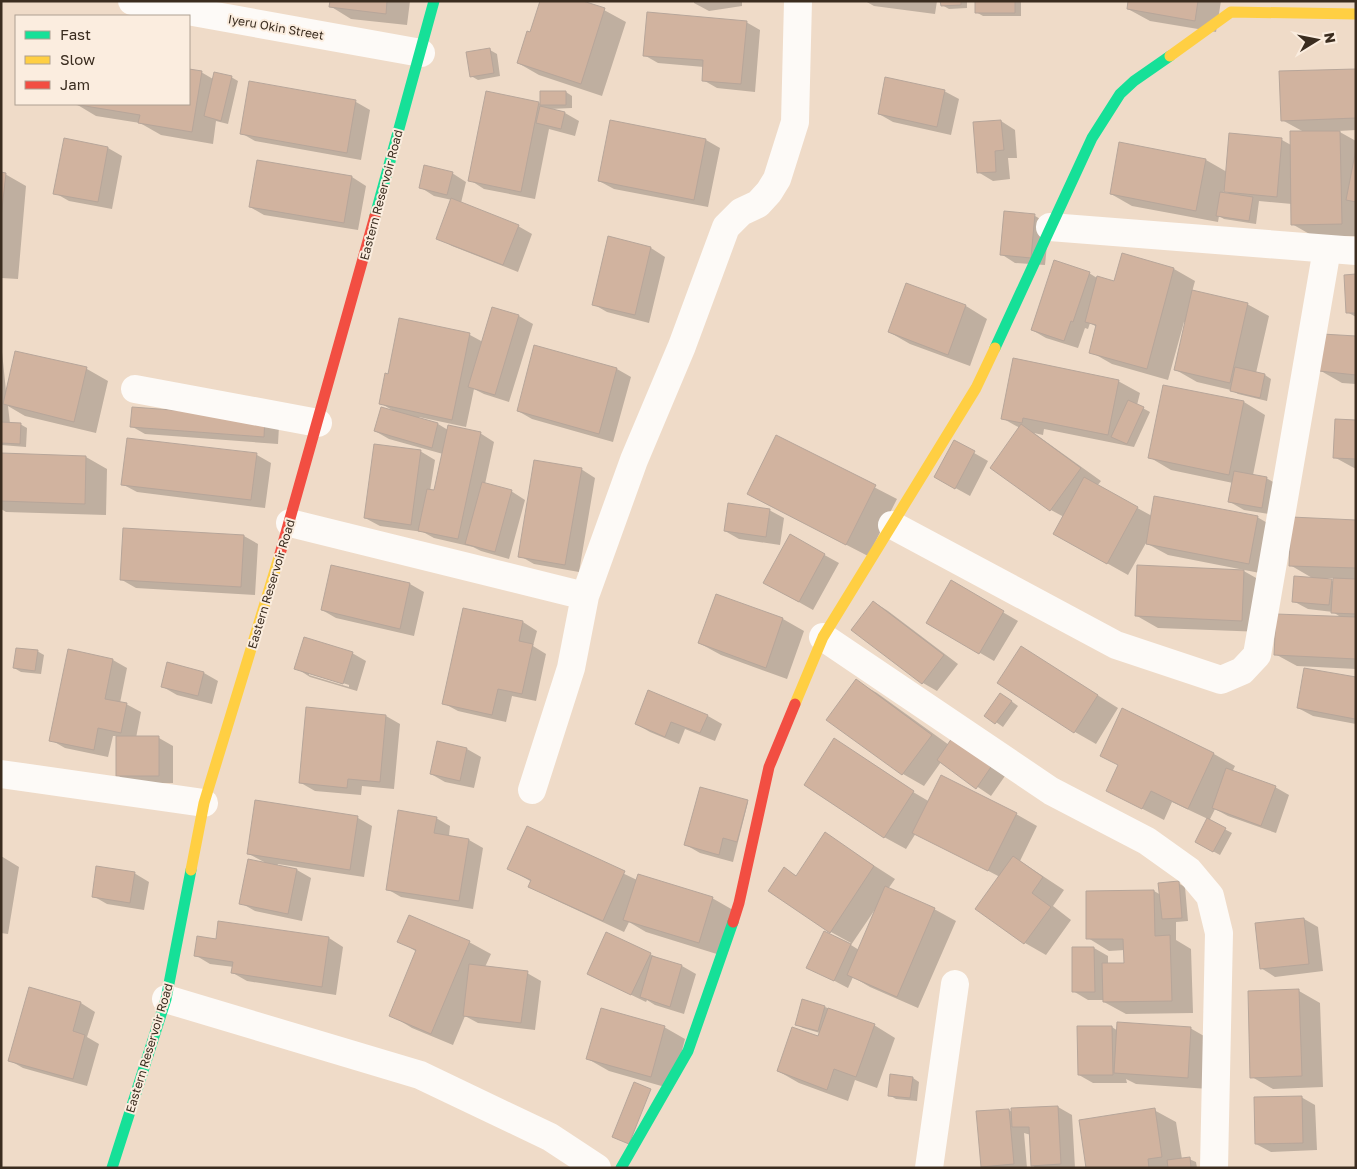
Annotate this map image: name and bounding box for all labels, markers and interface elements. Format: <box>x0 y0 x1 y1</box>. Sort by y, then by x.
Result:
street label: Iyeru Okin Street <box>227 11 325 43</box>
legend <box>15 15 190 105</box>
north arrow <box>1292 15 1342 65</box>
text: Fast <box>60 25 91 43</box>
text: N <box>1321 31 1340 44</box>
text: Slow <box>60 50 95 68</box>
text: Jam <box>60 75 90 93</box>
street label: Eastern Reservoir Road <box>356 128 406 262</box>
street label: Eastern Reservoir Road <box>244 517 298 651</box>
street label: Eastern Reservoir Road <box>122 981 176 1115</box>

